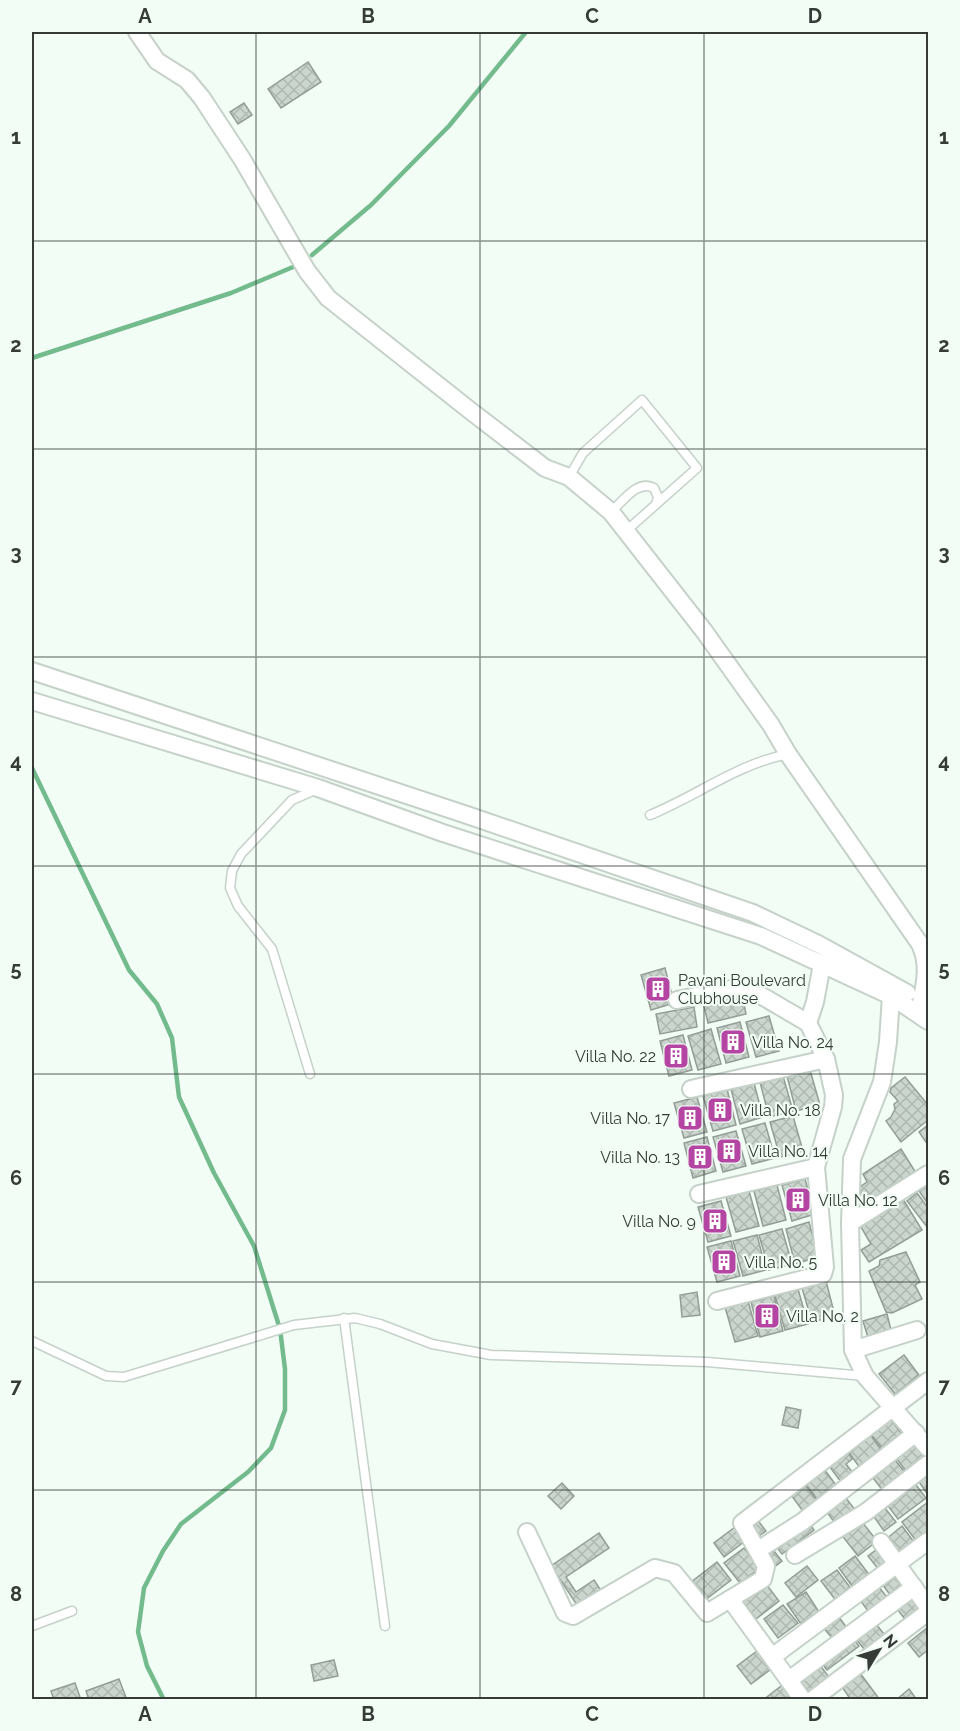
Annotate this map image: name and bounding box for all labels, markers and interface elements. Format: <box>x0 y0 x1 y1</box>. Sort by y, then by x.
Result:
text: A <box>138 4 152 28</box>
text: B <box>361 4 375 28</box>
text: C <box>585 4 599 28</box>
text: D <box>808 4 822 28</box>
text: 1 <box>11 125 21 149</box>
text: 1 <box>939 125 949 149</box>
text: 2 <box>10 333 22 357</box>
text: 2 <box>938 333 950 357</box>
text: 3 <box>10 541 22 565</box>
text: 3 <box>938 541 950 565</box>
text: 4 <box>10 749 22 773</box>
text: 4 <box>938 749 950 773</box>
text: 5 <box>10 957 22 981</box>
text: 5 <box>938 957 950 981</box>
place label: Pavani Boulevard Clubhouse <box>678 971 806 1008</box>
building icon: Pavani Boulevard Clubhouse <box>643 974 673 1004</box>
building icon: Villa No. 24 <box>718 1027 748 1057</box>
place label: Villa No. 24 <box>752 1033 834 1052</box>
building icon: Villa No. 22 <box>661 1041 691 1071</box>
place label: Villa No. 22 <box>575 1047 656 1066</box>
building icon: Villa No. 18 <box>705 1095 735 1125</box>
place label: Villa No. 18 <box>740 1101 821 1120</box>
building icon: Villa No. 17 <box>675 1103 705 1133</box>
place label: Villa No. 17 <box>590 1109 670 1128</box>
building icon: Villa No. 14 <box>714 1136 744 1166</box>
building icon: Villa No. 13 <box>685 1142 715 1172</box>
place label: Villa No. 14 <box>748 1142 828 1161</box>
place label: Villa No. 13 <box>600 1148 680 1167</box>
text: 6 <box>10 1166 22 1190</box>
text: 6 <box>938 1166 950 1190</box>
building icon: Villa No. 12 <box>783 1185 813 1215</box>
place label: Villa No. 12 <box>818 1191 898 1210</box>
building icon: Villa No. 9 <box>700 1206 730 1236</box>
place label: Villa No. 9 <box>622 1212 696 1231</box>
building icon: Villa No. 5 <box>709 1247 739 1277</box>
place label: Villa No. 5 <box>744 1253 817 1272</box>
building icon: Villa No. 2 <box>752 1301 782 1331</box>
place label: Villa No. 2 <box>786 1307 859 1326</box>
text: 7 <box>10 1374 22 1398</box>
text: 7 <box>938 1374 950 1398</box>
text: 8 <box>10 1582 22 1606</box>
text: 8 <box>938 1582 950 1606</box>
north arrow <box>849 1620 909 1680</box>
text: N <box>879 1630 902 1652</box>
text: A <box>138 1702 152 1726</box>
text: B <box>361 1702 375 1726</box>
text: C <box>585 1702 599 1726</box>
text: D <box>808 1702 822 1726</box>

